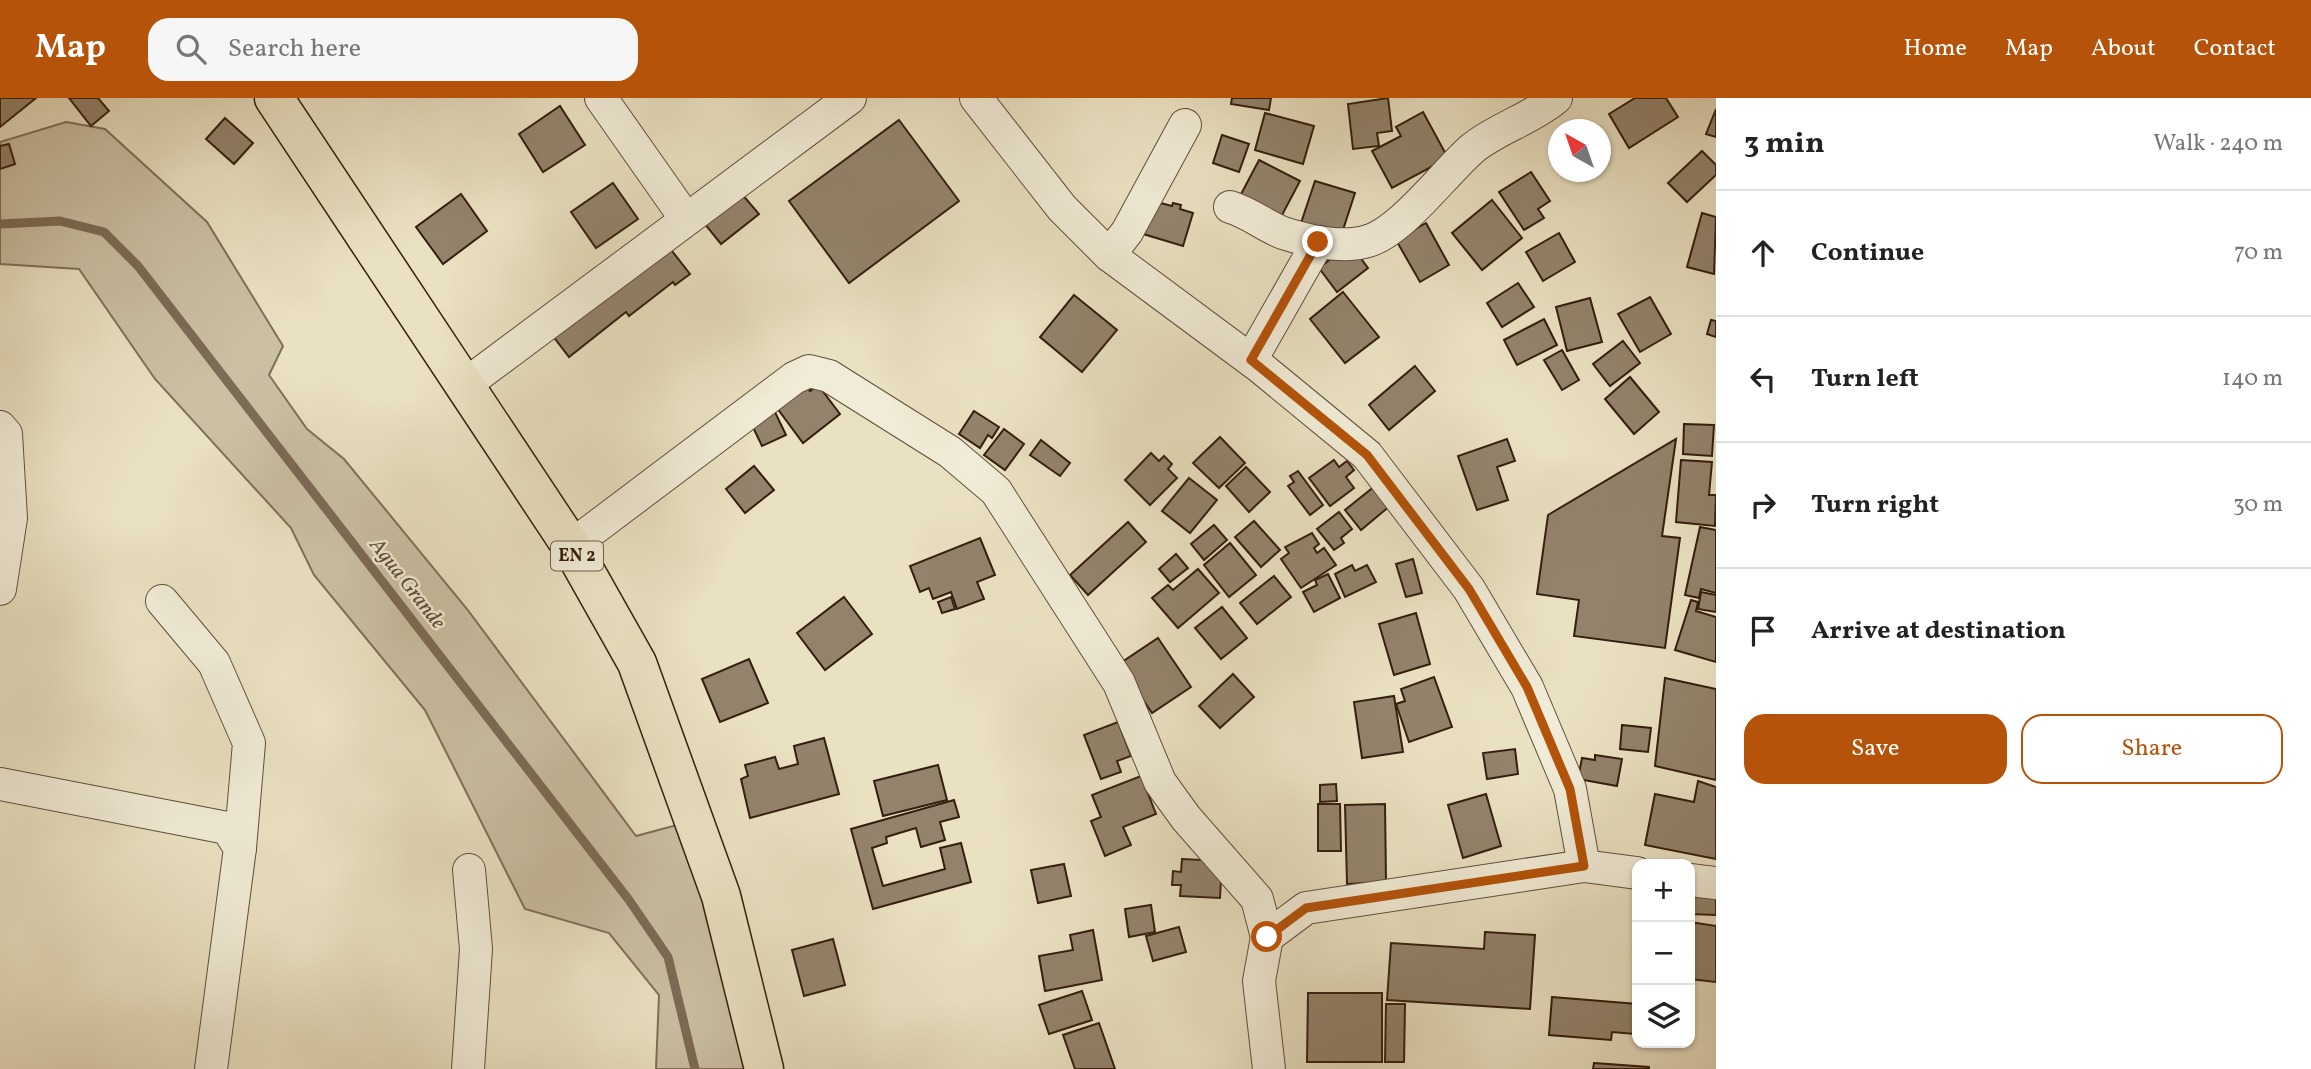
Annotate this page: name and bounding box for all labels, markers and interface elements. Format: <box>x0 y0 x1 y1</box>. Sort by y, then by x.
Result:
search box <box>148 18 638 81</box>
text: Map <box>35 26 106 72</box>
icon: search <box>172 30 210 68</box>
text: Search here <box>228 31 361 67</box>
text: Home <box>1903 32 1967 66</box>
text: Map <box>2005 32 2053 66</box>
text: About <box>2091 32 2156 66</box>
text: Contact <box>2194 32 2276 66</box>
north arrow <box>1548 119 1611 182</box>
text: 3 min <box>1744 123 1825 165</box>
text: Walk · 240 m <box>2153 128 2283 160</box>
route end <box>1302 226 1333 257</box>
icon: ahead <box>1744 234 1782 272</box>
text: Continue <box>1811 235 1924 271</box>
text: 70 m <box>2234 237 2283 269</box>
icon: left <box>1744 360 1782 398</box>
text: Turn left <box>1811 361 1919 397</box>
text: 140 m <box>2222 363 2283 395</box>
icon: right <box>1744 486 1782 524</box>
text: Turn right <box>1811 487 1939 523</box>
text: 30 m <box>2233 489 2283 521</box>
water label: Agua Grande <box>362 532 452 636</box>
road number: EN 2 <box>551 542 603 570</box>
icon: arrive <box>1744 612 1782 650</box>
text: Arrive at destination <box>1811 613 2066 649</box>
button: Save <box>1744 714 2007 784</box>
button: Share <box>2021 714 2283 784</box>
map controls <box>1632 859 1695 1048</box>
button: + <box>1632 859 1695 922</box>
route start <box>1251 921 1282 952</box>
button: − <box>1632 922 1695 985</box>
button: layers <box>1632 985 1695 1048</box>

